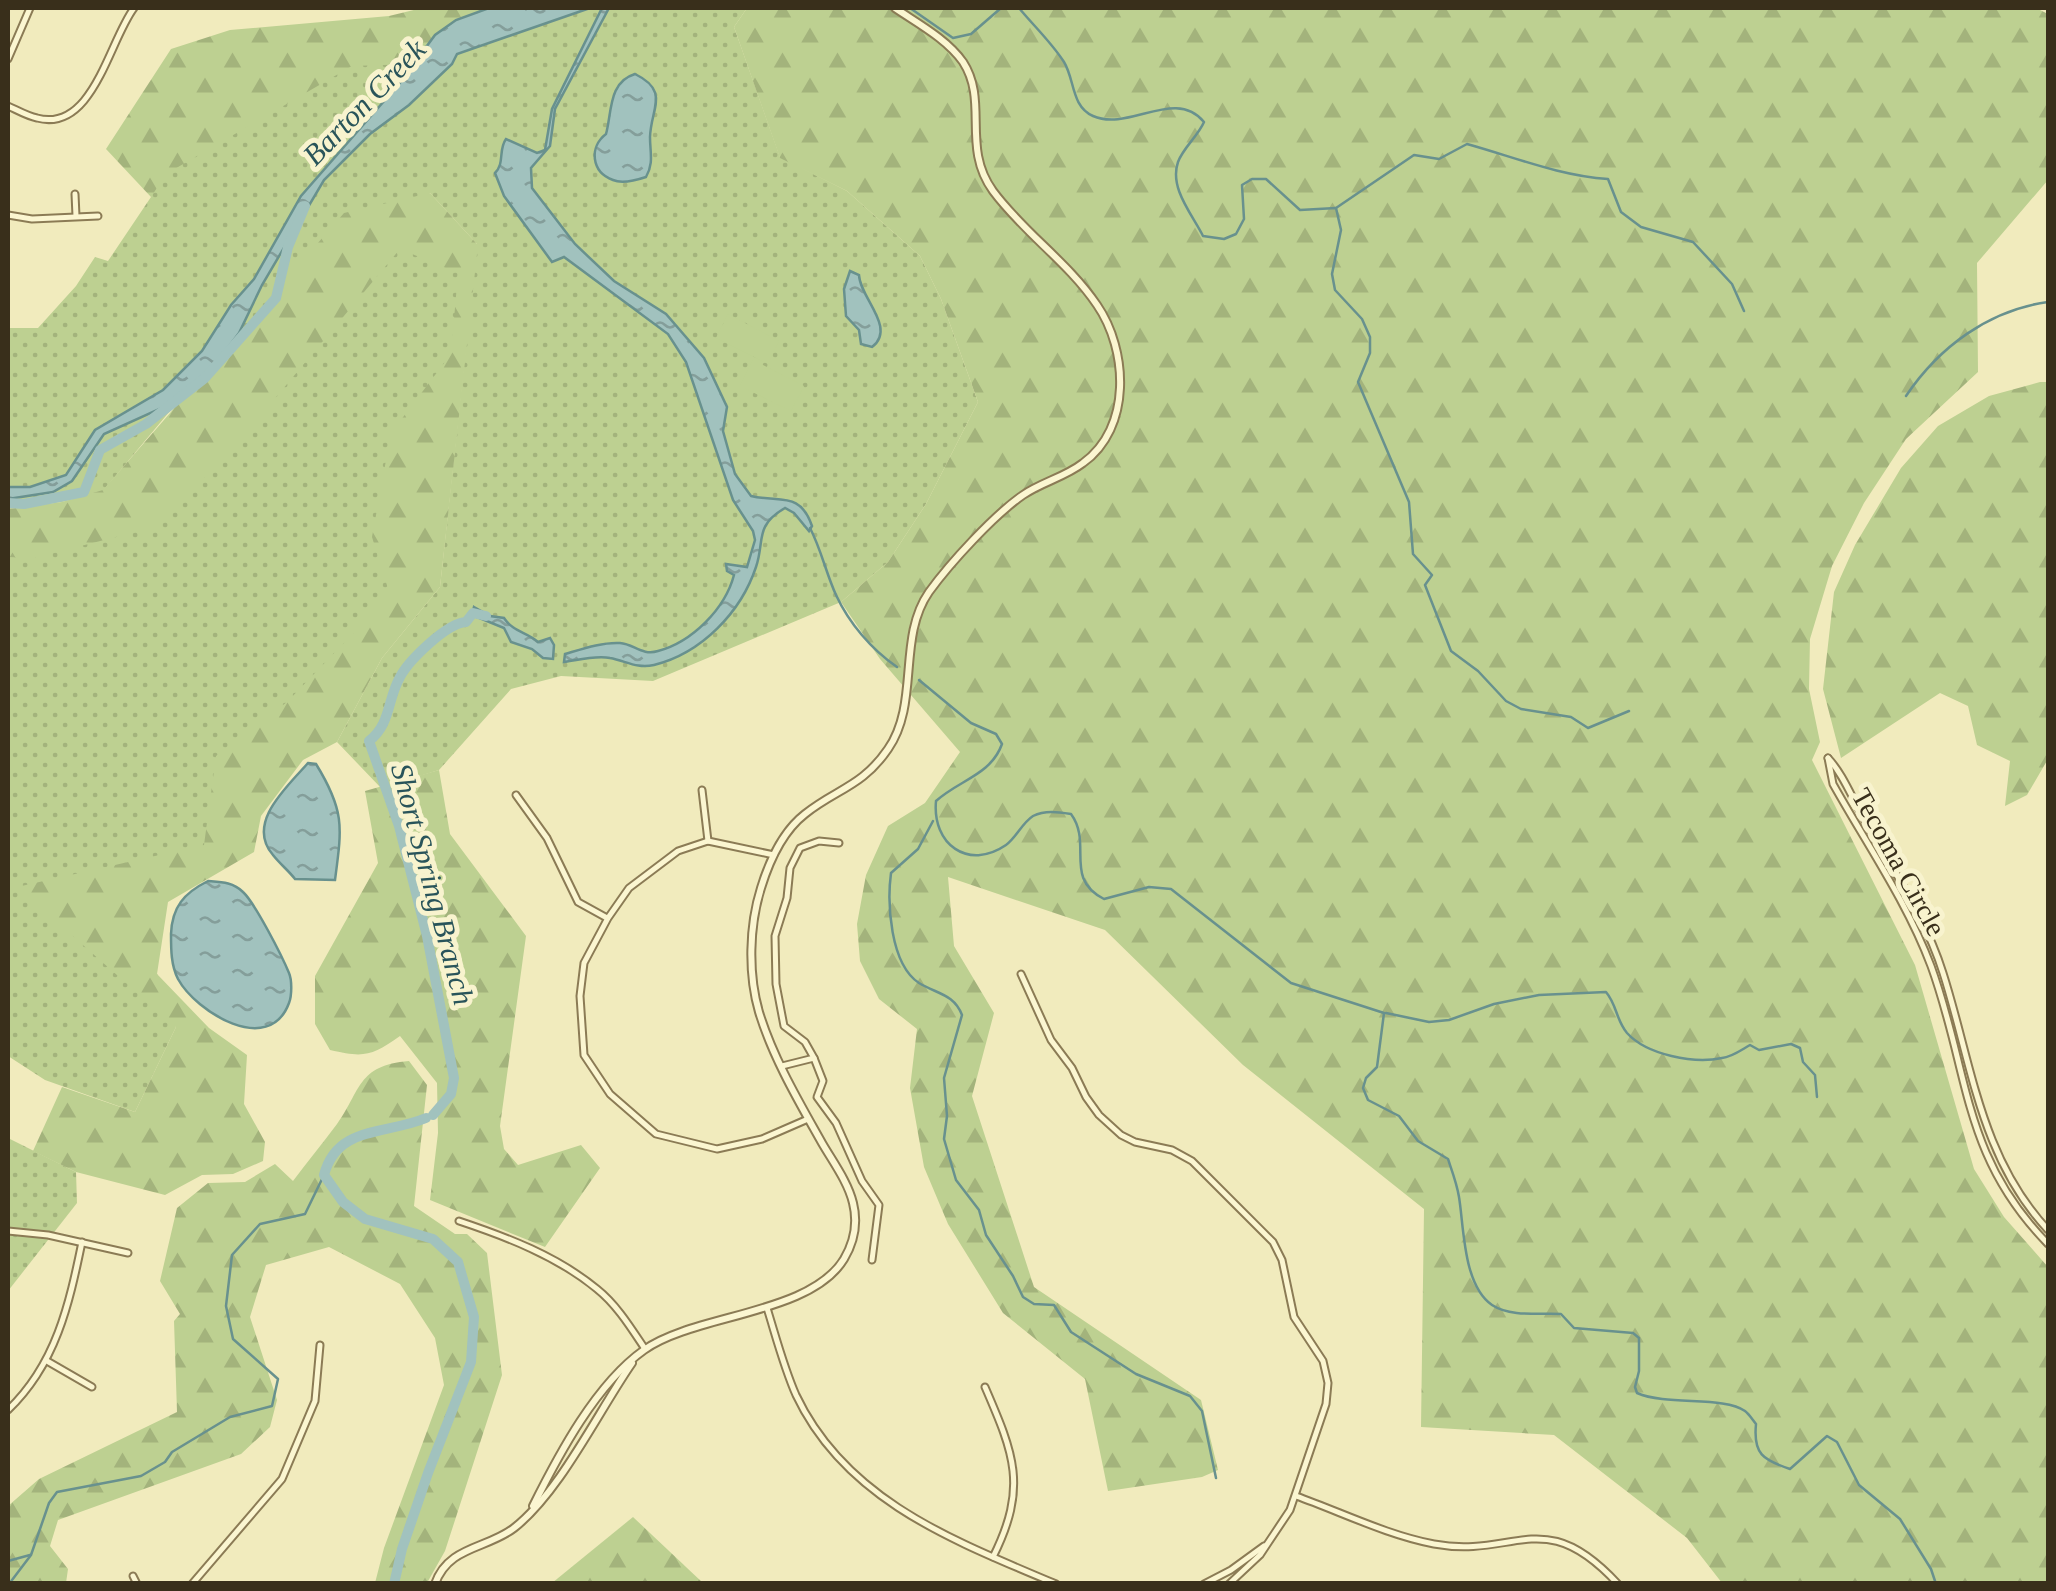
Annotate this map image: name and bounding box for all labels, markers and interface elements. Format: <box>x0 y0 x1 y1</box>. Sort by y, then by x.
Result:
water label: Barton Creek <box>296 32 432 171</box>
water label: Short Spring Branch <box>385 760 481 1008</box>
street label: Tecoma Circle <box>1846 783 1952 941</box>

